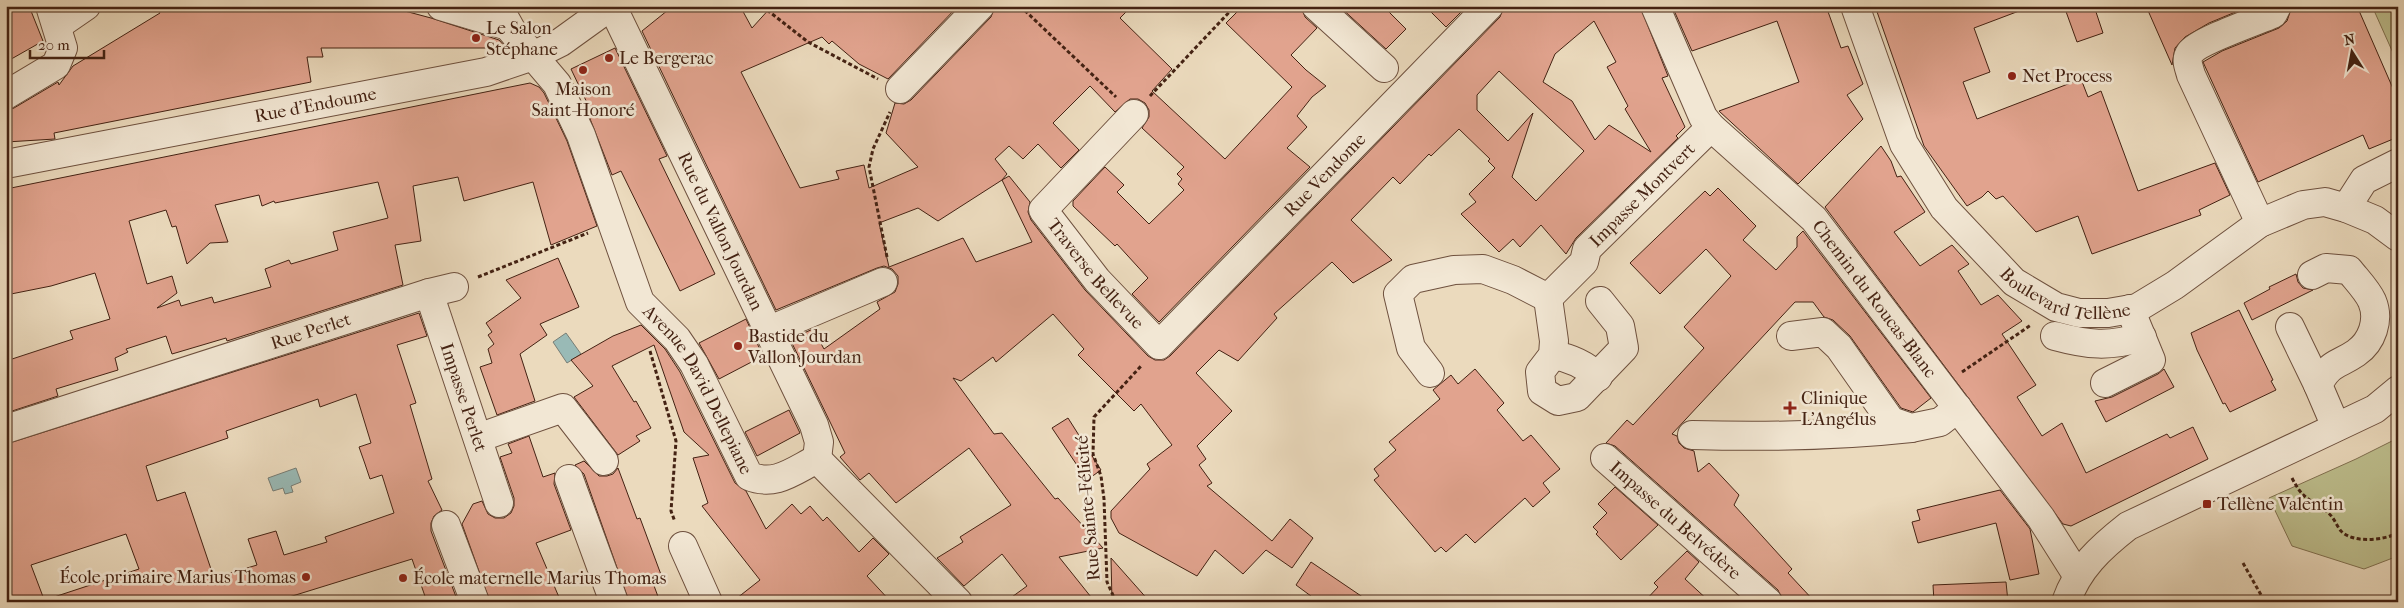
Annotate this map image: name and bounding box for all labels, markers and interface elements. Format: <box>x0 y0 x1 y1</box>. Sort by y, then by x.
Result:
place label: Le Salon Stéphane <box>486 18 558 60</box>
scale bar <box>30 28 104 60</box>
north arrow <box>2326 28 2376 78</box>
text: N <box>2343 30 2357 49</box>
marker: Le Salon Stéphane <box>470 32 482 44</box>
text: 20 m <box>38 36 70 54</box>
place label: Le Bergerac <box>619 48 713 69</box>
marker: Le Bergerac <box>603 52 615 64</box>
marker: Maison Saint-Honoré <box>577 64 589 76</box>
place label: Net Process <box>2022 66 2113 87</box>
marker: Net Process <box>2006 70 2018 82</box>
place label: Maison Saint-Honoré <box>531 79 635 121</box>
street label: Rue d'Endoume <box>253 83 378 127</box>
street label: Rue Vendome <box>1279 129 1370 221</box>
street label: Impasse Montvert <box>1585 138 1700 251</box>
street label: Rue du Vallon Jourdan <box>674 149 768 314</box>
street label: Traverse Bellevue <box>1043 214 1149 333</box>
street label: Chemin du Roucas-Blanc <box>1808 216 1941 382</box>
street label: Boulevard Tellène <box>1995 263 2132 325</box>
street label: Avenue David Dellepiane <box>638 300 757 478</box>
street label: Rue Perlet <box>268 308 354 354</box>
place label: Bastide du Vallon Jourdan <box>747 326 862 368</box>
street label: Impasse Perlet <box>436 340 492 455</box>
marker: Bastide du Vallon Jourdan <box>732 340 744 352</box>
place label: Clinique L'Angélus <box>1801 388 1876 430</box>
marker: Clinique L'Angélus <box>1783 401 1797 415</box>
street label: Rue Sainte-Félicité <box>1071 434 1105 582</box>
street label: Impasse du Belvédère <box>1606 457 1745 584</box>
place label: Tellène Valentin <box>2217 494 2344 515</box>
marker: Tellène Valentin <box>2201 498 2213 510</box>
place label: École primaire Marius Thomas <box>59 566 296 588</box>
place label: École maternelle Marius Thomas <box>413 567 667 589</box>
marker: École primaire Marius Thomas <box>300 571 312 583</box>
marker: École maternelle Marius Thomas <box>397 572 409 584</box>

